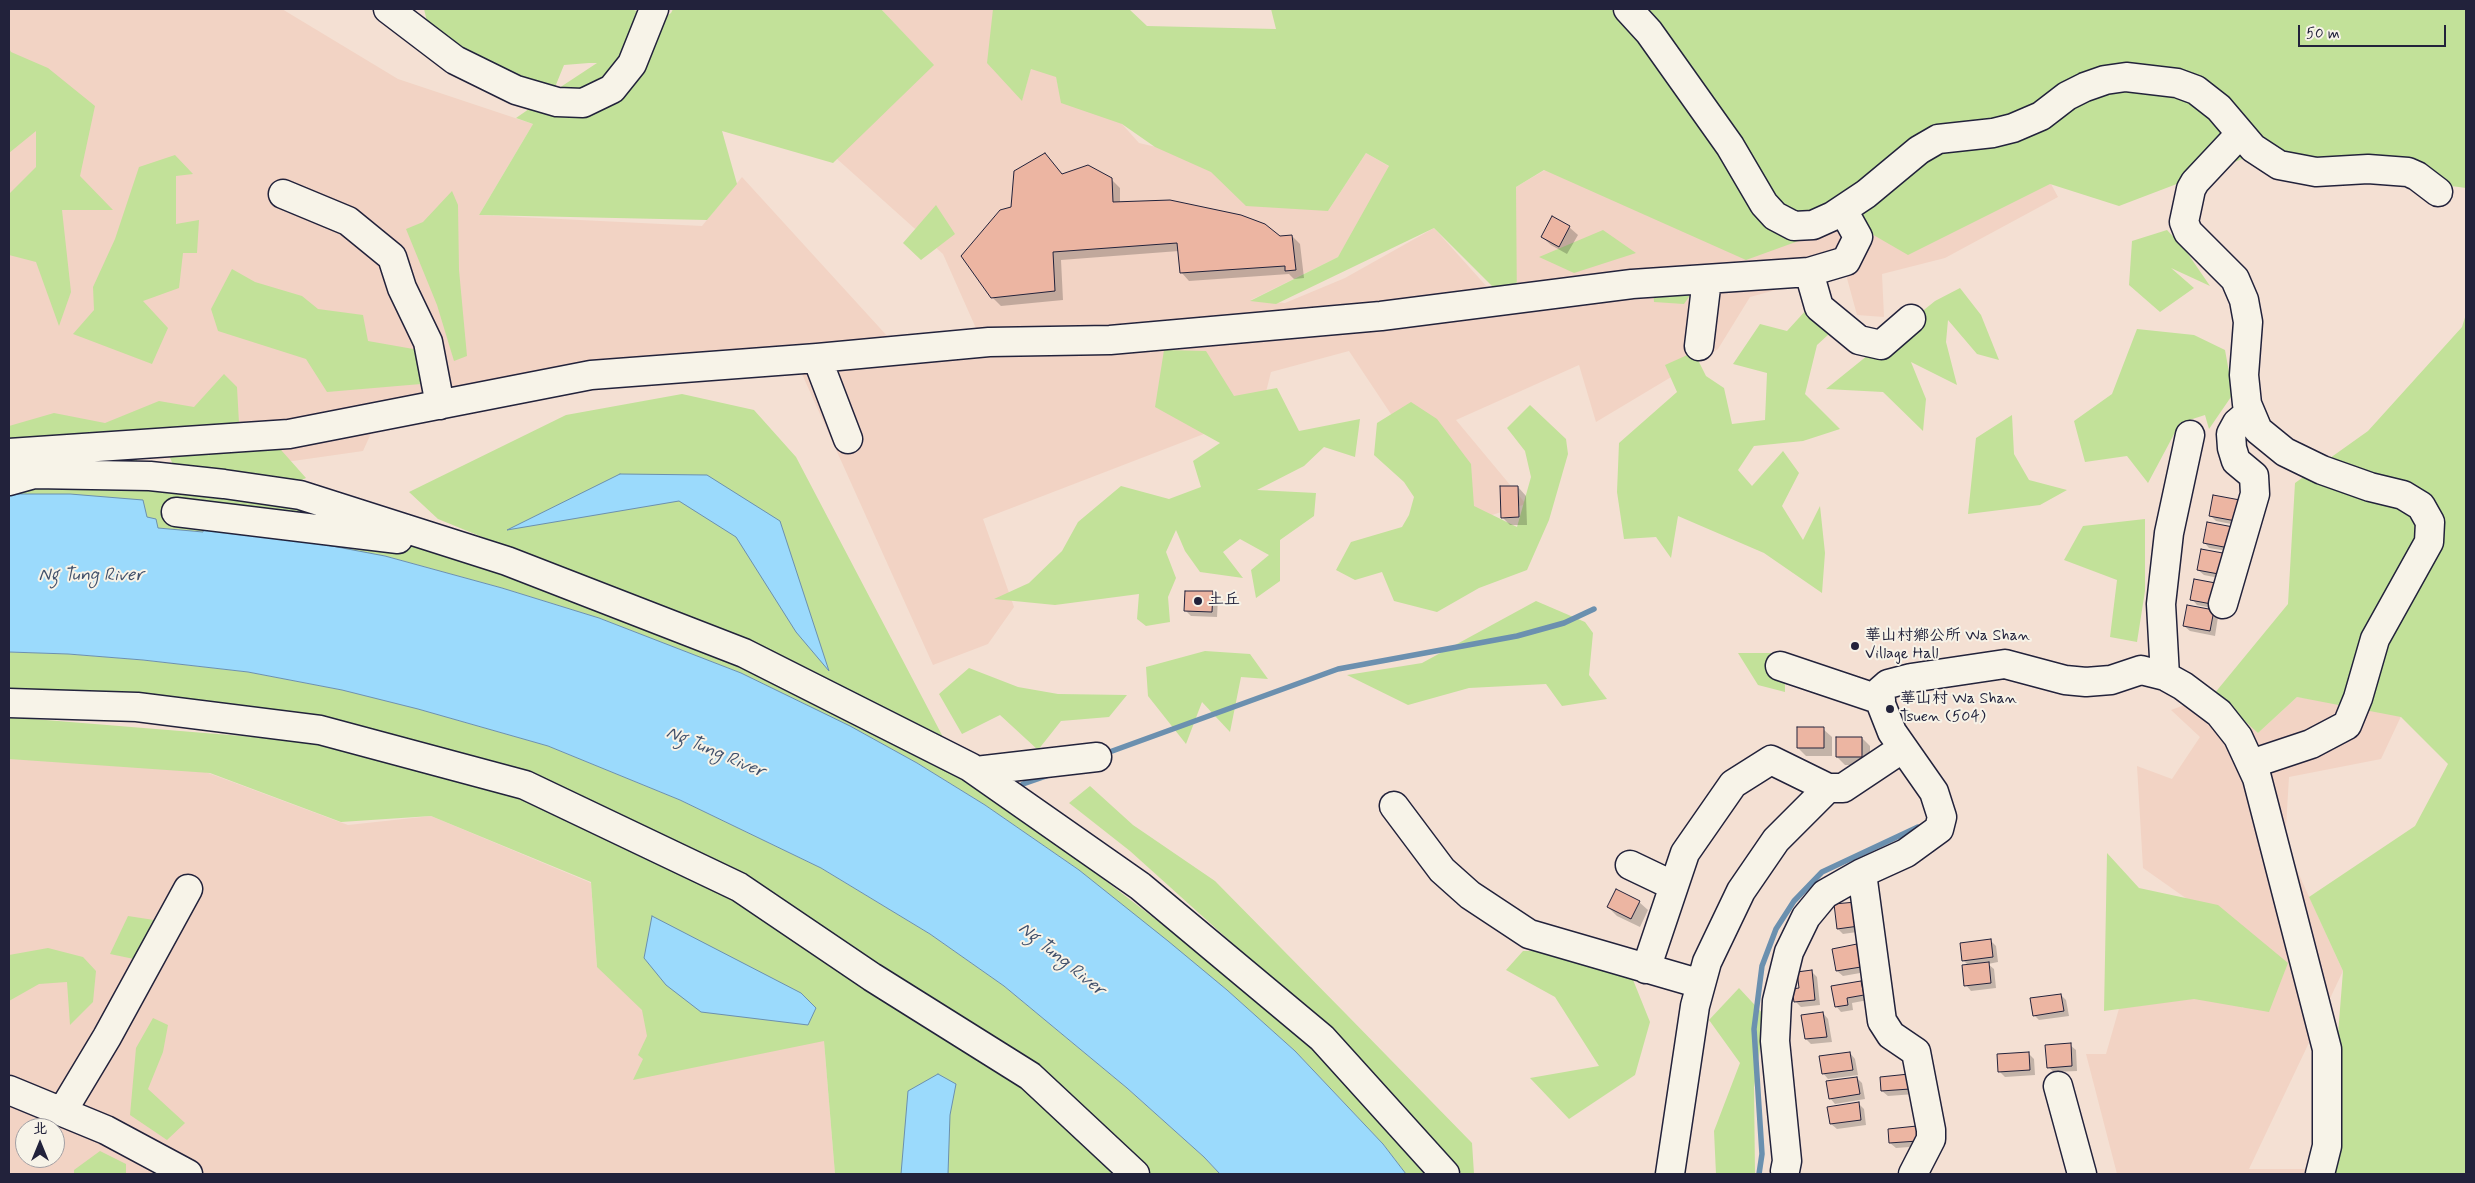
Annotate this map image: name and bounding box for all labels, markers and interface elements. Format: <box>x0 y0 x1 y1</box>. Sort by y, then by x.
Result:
scale bar <box>2300 15 2448 47</box>
text: 50 m <box>2306 24 2340 44</box>
water label: Ng Tung River <box>38 565 144 587</box>
place label: 土丘 <box>1208 591 1240 611</box>
marker: 土丘 <box>1192 595 1204 607</box>
place label: 華山村鄉公所 Wa Shan Village Hall <box>1865 627 2030 665</box>
marker: 華山村鄉公所 Wa Shan Village Hall <box>1849 640 1861 652</box>
place label: 華山村 Wa Shan Tsuen (504) <box>1900 690 2017 728</box>
marker: 華山村 Wa Shan Tsuen (504) <box>1884 703 1896 715</box>
water label: Ng Tung River <box>662 723 768 783</box>
water label: Ng Tung River <box>1013 919 1109 1001</box>
north arrow <box>15 1118 65 1168</box>
text: 北 <box>33 1120 47 1138</box>

